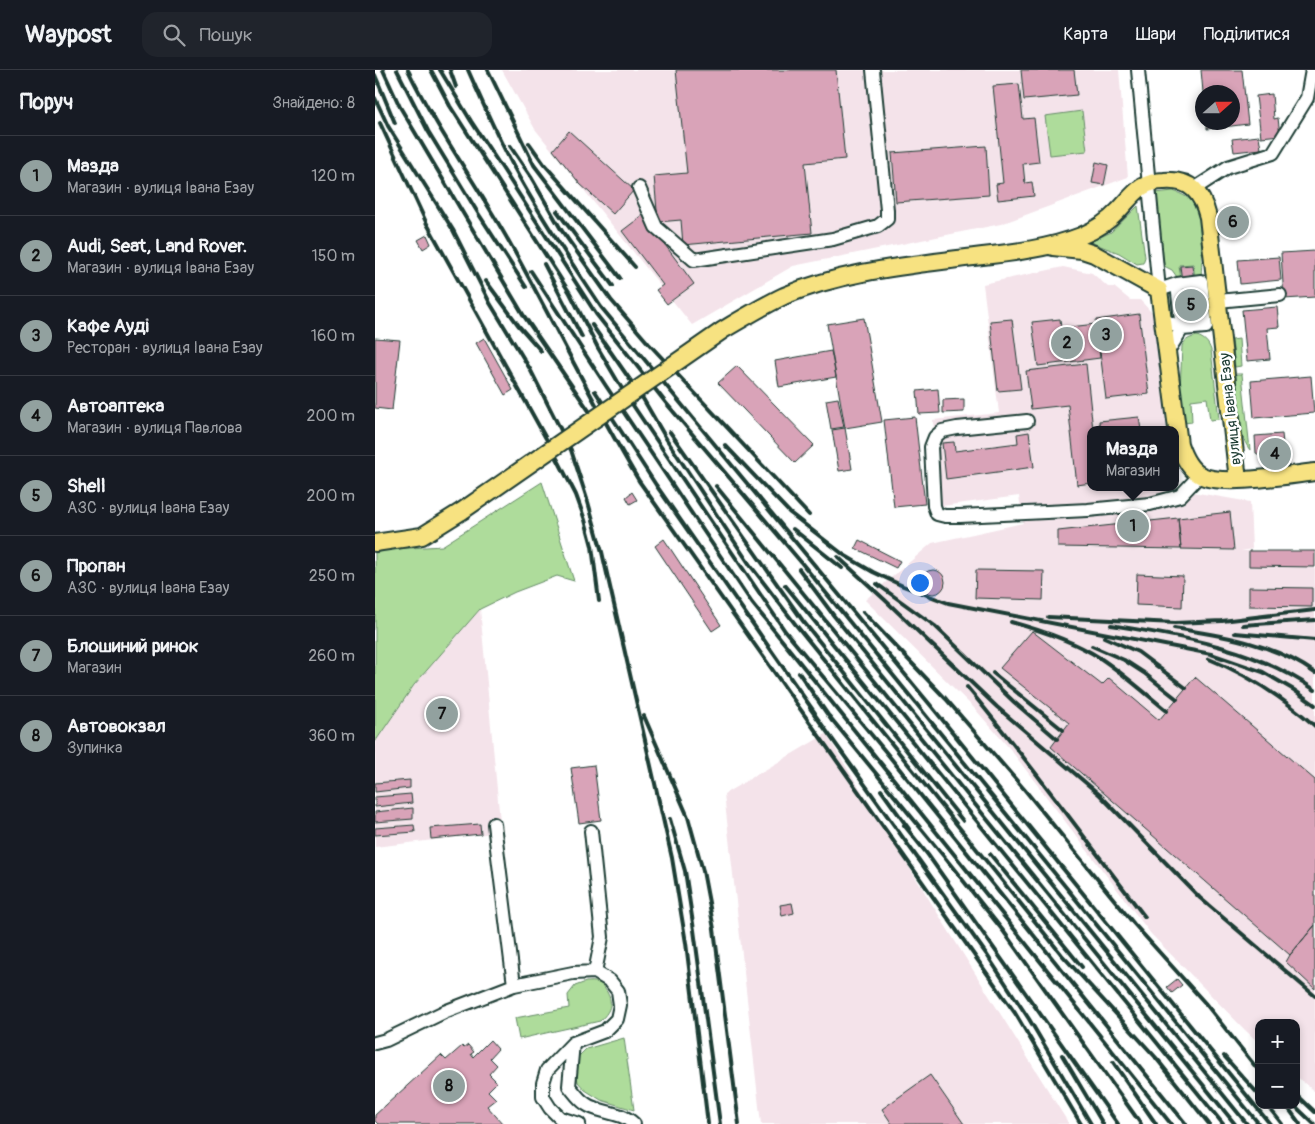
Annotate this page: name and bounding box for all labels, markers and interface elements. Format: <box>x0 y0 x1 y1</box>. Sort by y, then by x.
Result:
search box <box>142 12 492 57</box>
text: Waypost <box>25 20 112 49</box>
icon: search <box>160 21 188 49</box>
text: Пошук <box>200 23 253 47</box>
text: Карта <box>1063 23 1108 46</box>
text: Шари <box>1136 23 1175 46</box>
text: Поділитися <box>1203 23 1290 46</box>
north arrow <box>1195 85 1240 130</box>
text: Поруч <box>20 89 73 116</box>
text: Знайдено: 8 <box>272 93 355 113</box>
text: Мазда <box>67 154 119 178</box>
text: 1 <box>33 166 39 186</box>
text: 120 m <box>311 166 355 186</box>
text: Магазин · вулиця Івана Езау <box>67 178 254 198</box>
pin: 6 <box>1217 203 1249 241</box>
text: Audi, Seat, Land Rover. <box>67 234 247 258</box>
text: 2 <box>32 246 40 266</box>
text: 150 m <box>311 246 355 266</box>
text: Магазин · вулиця Івана Езау <box>67 258 254 278</box>
pin: 5 <box>1175 286 1207 324</box>
text: Кафе Ауді <box>67 314 149 338</box>
pin: 3 <box>1090 316 1122 354</box>
pin: 2 <box>1051 324 1083 362</box>
text: 3 <box>32 326 40 346</box>
text: 160 m <box>311 326 355 346</box>
text: Ресторан · вулиця Івана Езау <box>67 338 263 358</box>
street label: вулиця Івана Езау <box>1215 351 1246 466</box>
text: Автоаптека <box>67 394 164 418</box>
text: 4 <box>31 406 41 426</box>
text: 200 m <box>307 406 355 426</box>
text: Магазин · вулиця Павлова <box>67 418 242 438</box>
popup <box>1087 426 1179 491</box>
pin: 4 <box>1259 435 1291 473</box>
text: Мазда <box>1106 437 1158 461</box>
text: Магазин <box>1106 461 1160 481</box>
text: Shell <box>67 474 105 498</box>
text: 5 <box>32 486 40 506</box>
text: 200 m <box>307 486 355 506</box>
text: АЗС · вулиця Івана Езау <box>67 498 229 518</box>
pin: 1 <box>1117 507 1149 545</box>
text: Пропан <box>67 554 126 578</box>
text: 6 <box>31 566 41 586</box>
text: 250 m <box>309 566 355 586</box>
your location <box>907 570 933 596</box>
text: АЗС · вулиця Івана Езау <box>67 578 229 598</box>
text: Блошиний ринок <box>67 634 199 658</box>
text: 7 <box>32 646 40 666</box>
text: 260 m <box>308 646 355 666</box>
text: Магазин <box>67 658 122 678</box>
pin: 7 <box>426 695 458 733</box>
text: Автовокзал <box>67 714 166 738</box>
text: 8 <box>32 726 40 746</box>
text: 360 m <box>308 726 355 746</box>
text: Зупинка <box>67 738 122 758</box>
map controls <box>1255 1019 1300 1109</box>
button: + <box>1255 1019 1300 1064</box>
button: − <box>1255 1064 1300 1109</box>
pin: 8 <box>433 1067 465 1105</box>

